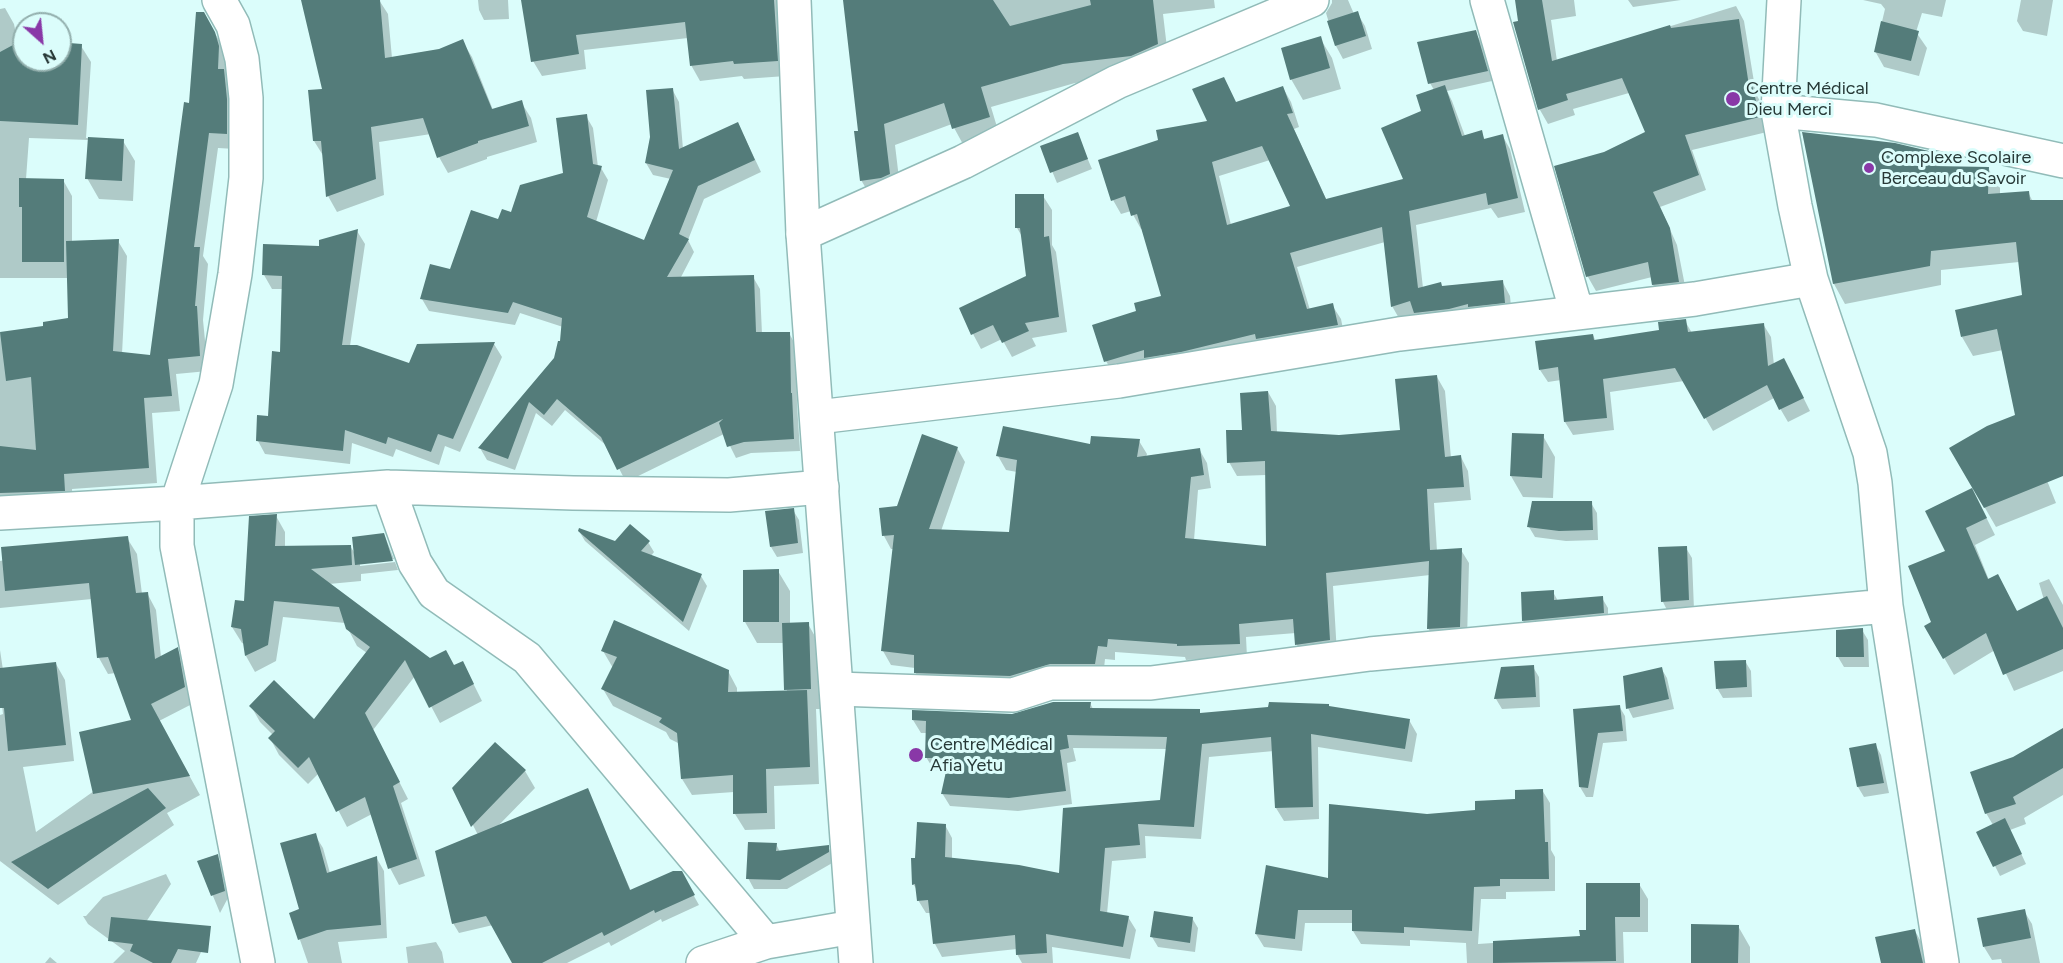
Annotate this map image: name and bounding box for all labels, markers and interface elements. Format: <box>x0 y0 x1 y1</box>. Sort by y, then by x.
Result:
north arrow <box>12 12 72 72</box>
text: N <box>40 45 59 68</box>
place label: Centre Médical Dieu Merci <box>1746 78 1869 121</box>
marker: Centre Médical Dieu Merci <box>1724 90 1742 108</box>
place label: Complexe Scolaire Berceau du Savoir <box>1881 147 2031 190</box>
marker: Complexe Scolaire Berceau du Savoir <box>1862 161 1876 175</box>
place label: Centre Médical Afia Yetu <box>930 734 1053 777</box>
marker: Centre Médical Afia Yetu <box>907 746 925 764</box>

